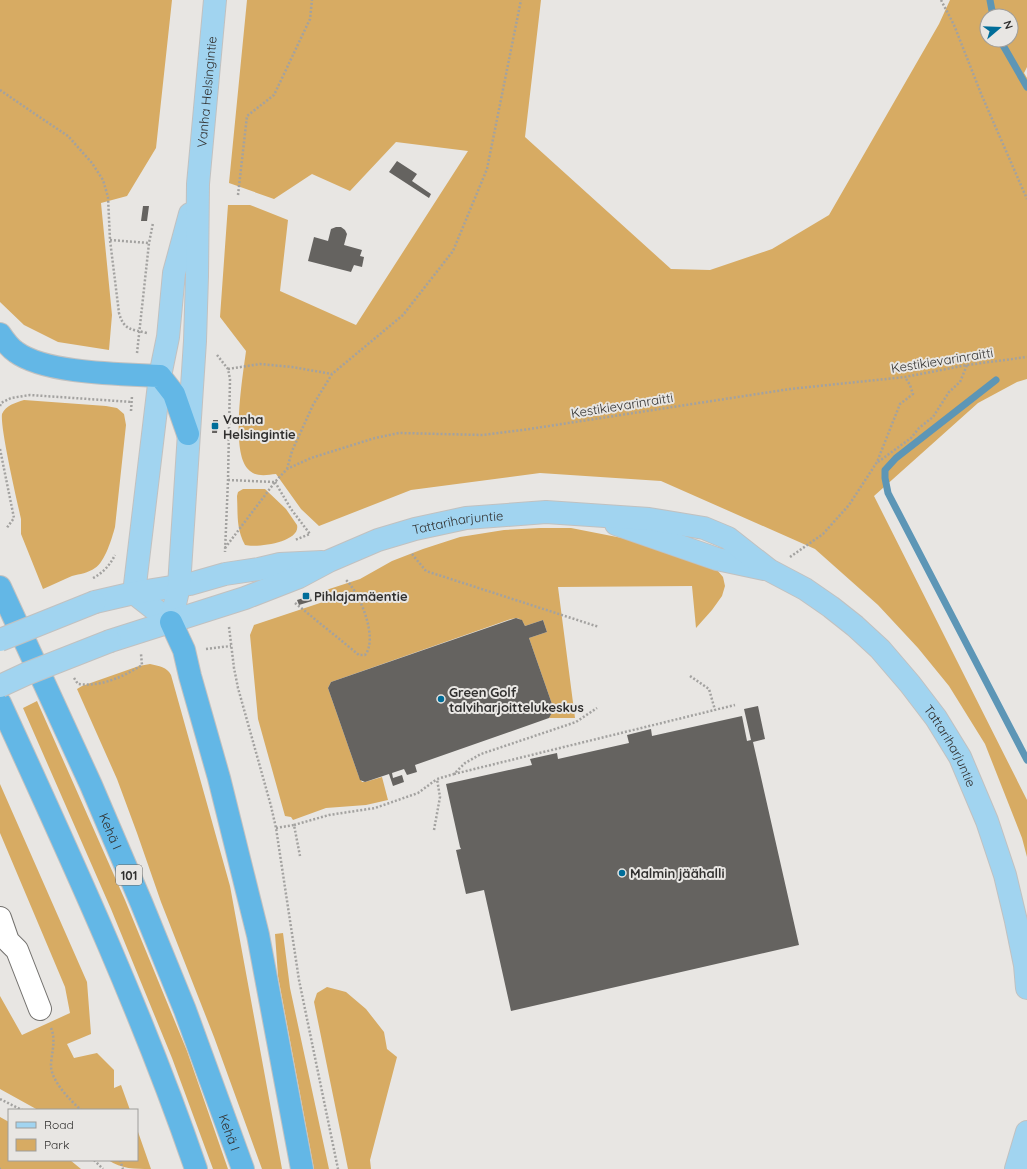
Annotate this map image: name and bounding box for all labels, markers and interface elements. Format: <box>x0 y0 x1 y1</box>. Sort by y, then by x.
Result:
north arrow <box>979 8 1019 48</box>
text: N <box>1001 19 1016 31</box>
street label: Vanha Helsingintie <box>193 35 220 148</box>
street label: Kestikievarinraitti <box>890 344 994 376</box>
street label: Kestikievarinraitti <box>570 389 674 421</box>
place label: Vanha Helsingintie <box>223 411 296 442</box>
marker: Vanha Helsingintie <box>210 421 220 431</box>
street label: Tattariharjuntie <box>411 507 504 537</box>
place label: Pihlajamäentie <box>314 588 408 604</box>
marker: Pihlajamäentie <box>301 591 311 601</box>
place label: Green Golf talviharjoittelukeskus <box>449 684 584 715</box>
marker: Green Golf talviharjoittelukeskus <box>436 694 446 704</box>
street label: Tattariharjuntie <box>921 701 980 789</box>
street label: Kehä I <box>96 810 126 852</box>
road number: 101 <box>116 865 142 885</box>
place label: Malmin jäähalli <box>630 865 725 881</box>
marker: Malmin jäähalli <box>617 868 627 878</box>
legend <box>8 1109 138 1161</box>
street label: Kehä I <box>216 1112 244 1153</box>
text: Road <box>44 1117 74 1132</box>
text: Park <box>44 1137 69 1152</box>

